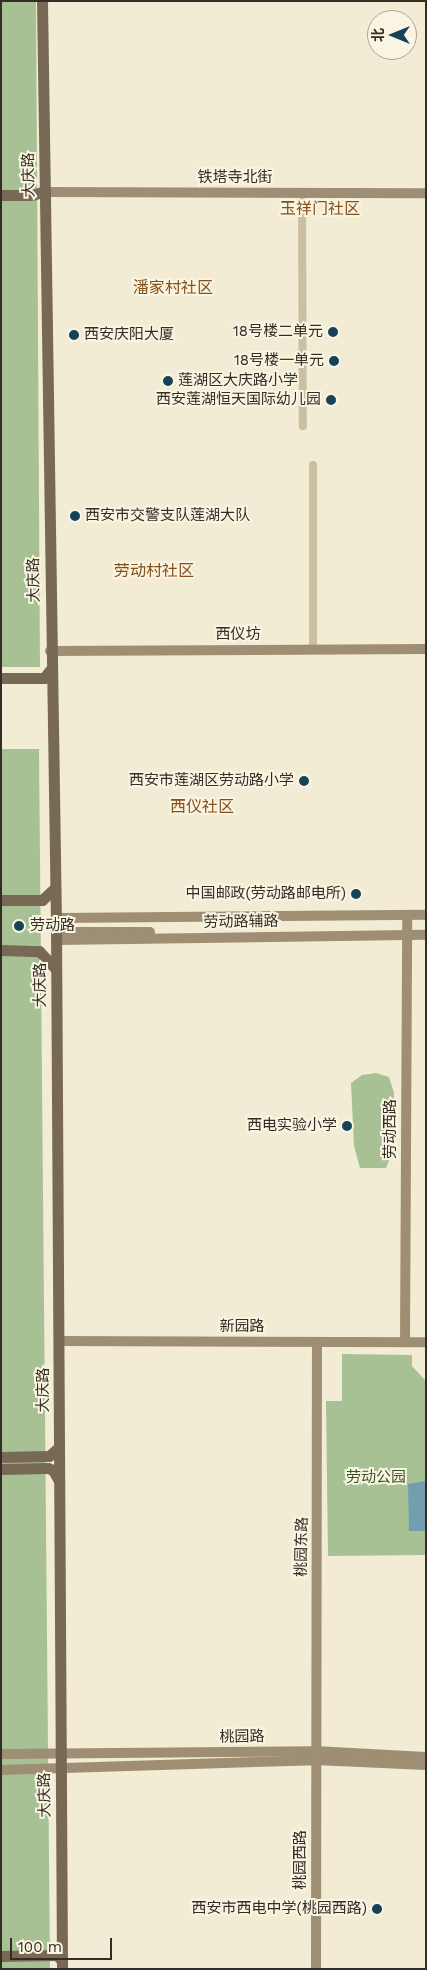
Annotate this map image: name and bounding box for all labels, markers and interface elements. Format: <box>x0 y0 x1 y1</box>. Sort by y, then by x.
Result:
north arrow <box>367 10 417 60</box>
text: 北 <box>370 28 386 42</box>
street label: 大庆路 <box>20 152 38 198</box>
street label: 铁塔寺北街 <box>198 169 272 187</box>
district label: 玉祥门社区 <box>280 199 360 219</box>
district label: 潘家村社区 <box>133 278 213 298</box>
place label: 18号楼二单元 <box>233 323 323 341</box>
place label: 西安庆阳大厦 <box>84 326 174 344</box>
marker: 18号楼二单元 <box>327 326 339 338</box>
marker: 西安庆阳大厦 <box>68 329 80 341</box>
place label: 18号楼一单元 <box>234 352 324 370</box>
marker: 18号楼一单元 <box>328 355 340 367</box>
place label: 莲湖区大庆路小学 <box>178 372 298 390</box>
marker: 莲湖区大庆路小学 <box>162 375 174 387</box>
place label: 西安莲湖恒天国际幼儿园 <box>156 391 321 409</box>
marker: 西安莲湖恒天国际幼儿园 <box>325 394 337 406</box>
place label: 西安市交警支队莲湖大队 <box>85 507 250 525</box>
marker: 西安市交警支队莲湖大队 <box>69 510 81 522</box>
street label: 大庆路 <box>25 557 43 603</box>
district label: 劳动村社区 <box>114 561 194 581</box>
street label: 西仪坊 <box>216 626 260 644</box>
place label: 西安市莲湖区劳动路小学 <box>129 772 294 790</box>
marker: 西安市莲湖区劳动路小学 <box>298 775 310 787</box>
district label: 西仪社区 <box>170 797 234 817</box>
place label: 中国邮政(劳动路邮电所) <box>186 885 346 903</box>
marker: 中国邮政(劳动路邮电所) <box>350 888 362 900</box>
street label: 劳动路辅路 <box>203 912 279 932</box>
place label: 劳动路 <box>30 917 75 935</box>
marker: 劳动路 <box>12 919 26 933</box>
street label: 大庆路 <box>32 963 50 1007</box>
street label: 劳动西路 <box>382 1099 400 1159</box>
place label: 西电实验小学 <box>247 1117 337 1135</box>
marker: 西电实验小学 <box>341 1120 353 1132</box>
street label: 新园路 <box>220 1318 264 1336</box>
street label: 大庆路 <box>35 1368 53 1412</box>
park label: 劳动公园 <box>346 1469 406 1487</box>
street label: 桃园东路 <box>292 1517 312 1577</box>
street label: 桃园路 <box>219 1728 265 1746</box>
street label: 大庆路 <box>36 1772 54 1818</box>
street label: 桃园西路 <box>292 1830 310 1890</box>
place label: 西安市西电中学(桃园西路) <box>192 1900 367 1918</box>
marker: 西安市西电中学(桃园西路) <box>371 1903 383 1915</box>
scale bar <box>12 1928 115 1960</box>
text: 100 m <box>18 1938 62 1956</box>

